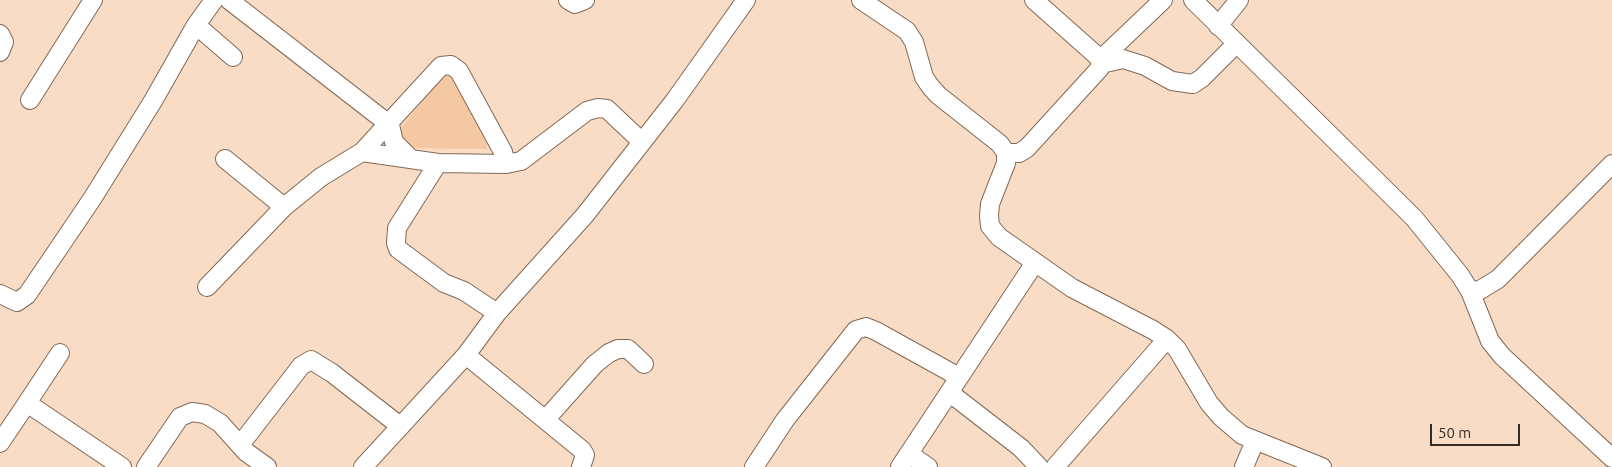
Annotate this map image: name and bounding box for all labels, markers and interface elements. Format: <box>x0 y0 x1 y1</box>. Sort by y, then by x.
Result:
scale bar <box>1432 414 1522 446</box>
text: 50 m <box>1438 424 1471 441</box>

